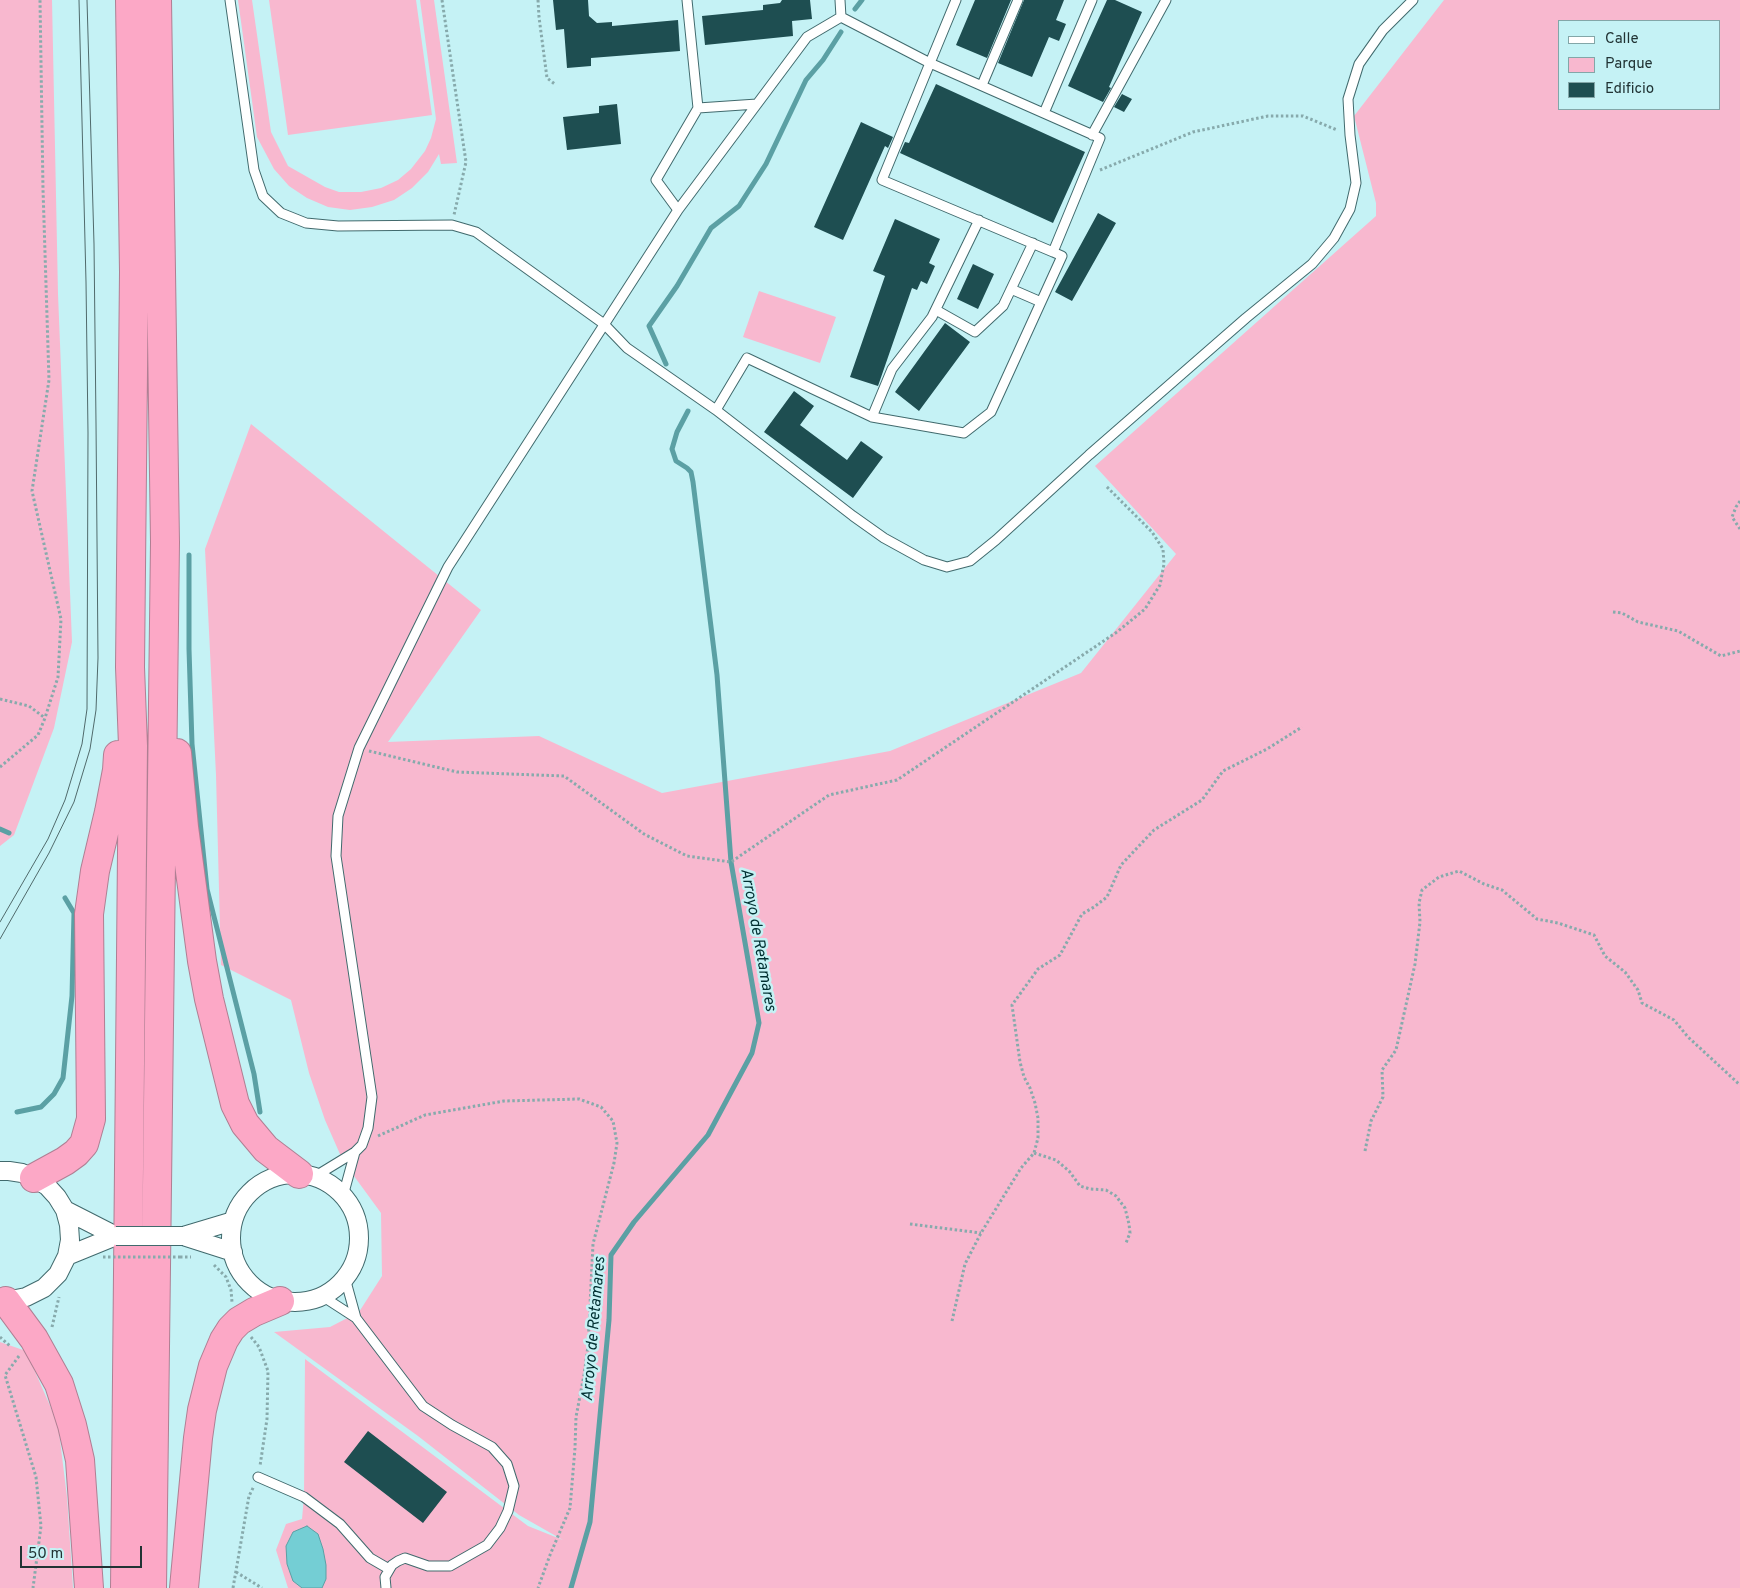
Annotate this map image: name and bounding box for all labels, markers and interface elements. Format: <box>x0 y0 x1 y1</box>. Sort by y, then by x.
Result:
legend <box>1558 20 1720 110</box>
text: Calle <box>1605 30 1639 49</box>
text: Parque <box>1605 55 1653 74</box>
text: Edificio <box>1605 80 1654 99</box>
water label: Arroyo de Retamares <box>735 867 779 1013</box>
water label: Arroyo de Retamares <box>579 1256 611 1402</box>
scale bar <box>22 1536 145 1568</box>
text: 50 m <box>28 1545 63 1564</box>

